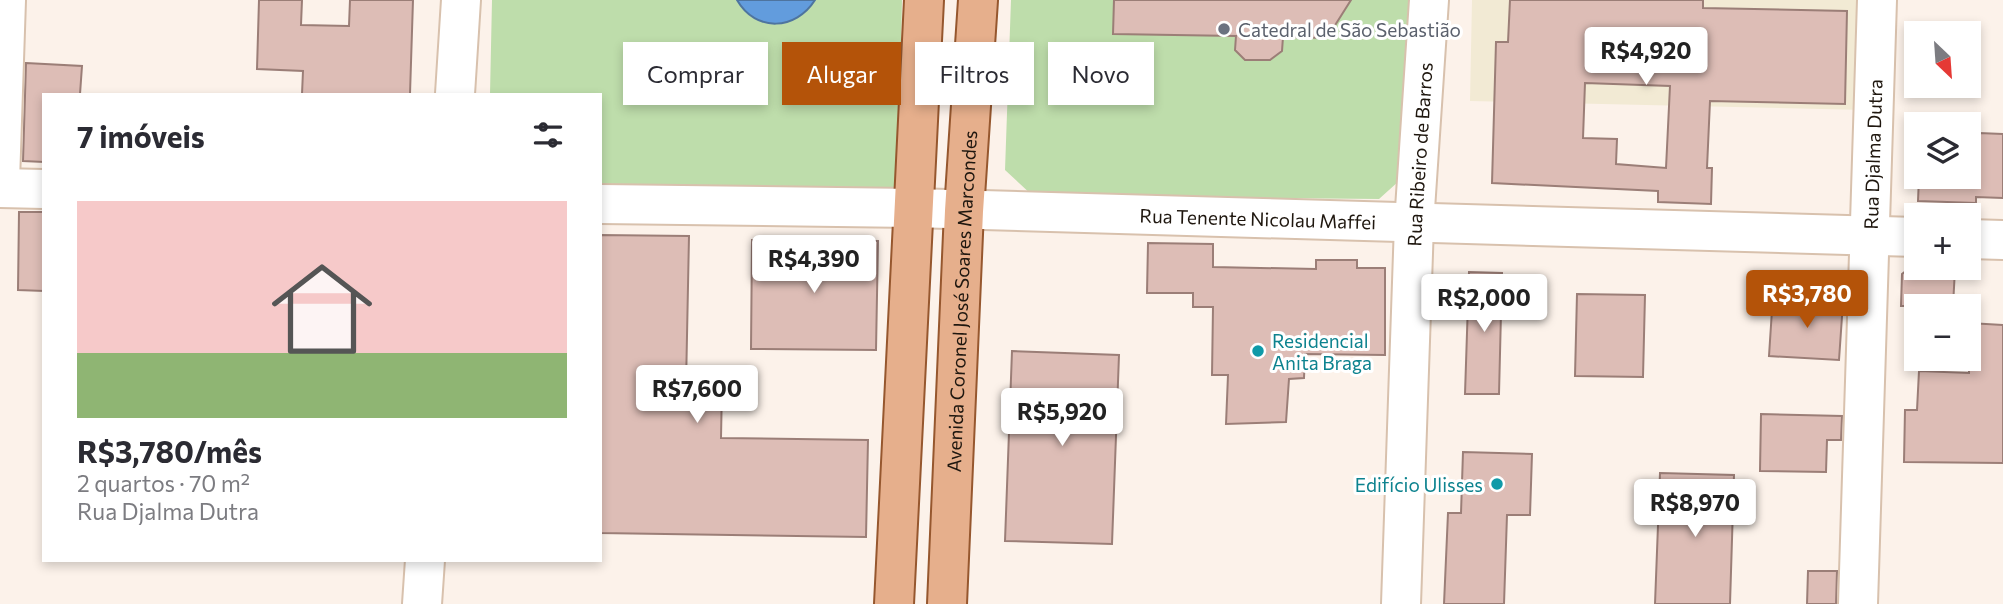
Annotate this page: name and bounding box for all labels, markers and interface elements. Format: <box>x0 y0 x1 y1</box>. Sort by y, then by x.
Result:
place label: Catedral de São Sebastião <box>1238 18 1461 41</box>
marker: Catedral de São Sebastião <box>1216 21 1232 37</box>
north arrow <box>1904 21 1981 98</box>
map controls <box>1904 21 1981 371</box>
pin: R$4,920 <box>1581 28 1711 87</box>
text: R$4,920 <box>1601 36 1691 64</box>
chip: Comprar <box>623 42 768 105</box>
chip: Alugar <box>782 42 901 105</box>
chip: Filtros <box>915 42 1034 105</box>
chip: Novo <box>1048 42 1154 105</box>
street label: Rua Ribeiro de Barros <box>1402 62 1436 247</box>
street label: Rua Djalma Dutra <box>1858 79 1886 230</box>
button: layers <box>1904 112 1981 189</box>
icon: filters <box>529 116 567 154</box>
text: 7 imóveis <box>77 117 205 154</box>
street label: Avenida Coronel José Soares Marcondes <box>941 130 981 473</box>
street label: Rua Tenente Nicolau Maffei <box>1139 203 1376 233</box>
button: + <box>1904 203 1981 280</box>
pin: R$4,390 <box>749 236 879 295</box>
text: R$4,390 <box>768 244 860 272</box>
icon: home <box>259 246 385 372</box>
pin: R$3,780 <box>1742 270 1872 330</box>
pin: R$2,000 <box>1419 274 1549 334</box>
text: R$3,780 <box>1762 279 1852 307</box>
text: R$2,000 <box>1437 283 1531 311</box>
button: − <box>1904 294 1981 371</box>
place label: Residencial Anita Braga <box>1272 329 1372 374</box>
marker: Residencial Anita Braga <box>1250 343 1266 359</box>
pin: R$7,600 <box>632 366 762 425</box>
text: R$7,600 <box>652 374 742 402</box>
pin: R$5,920 <box>997 388 1127 448</box>
text: R$5,920 <box>1017 397 1107 425</box>
text: R$3,780/mês <box>77 432 262 469</box>
text: 2 quartos · 70 m² <box>77 469 250 497</box>
place label: Edifício Ulisses <box>1355 473 1483 496</box>
marker: Edifício Ulisses <box>1489 476 1505 492</box>
pin: R$8,970 <box>1630 480 1760 539</box>
text: R$8,970 <box>1650 488 1740 516</box>
text: Rua Djalma Dutra <box>77 497 259 525</box>

